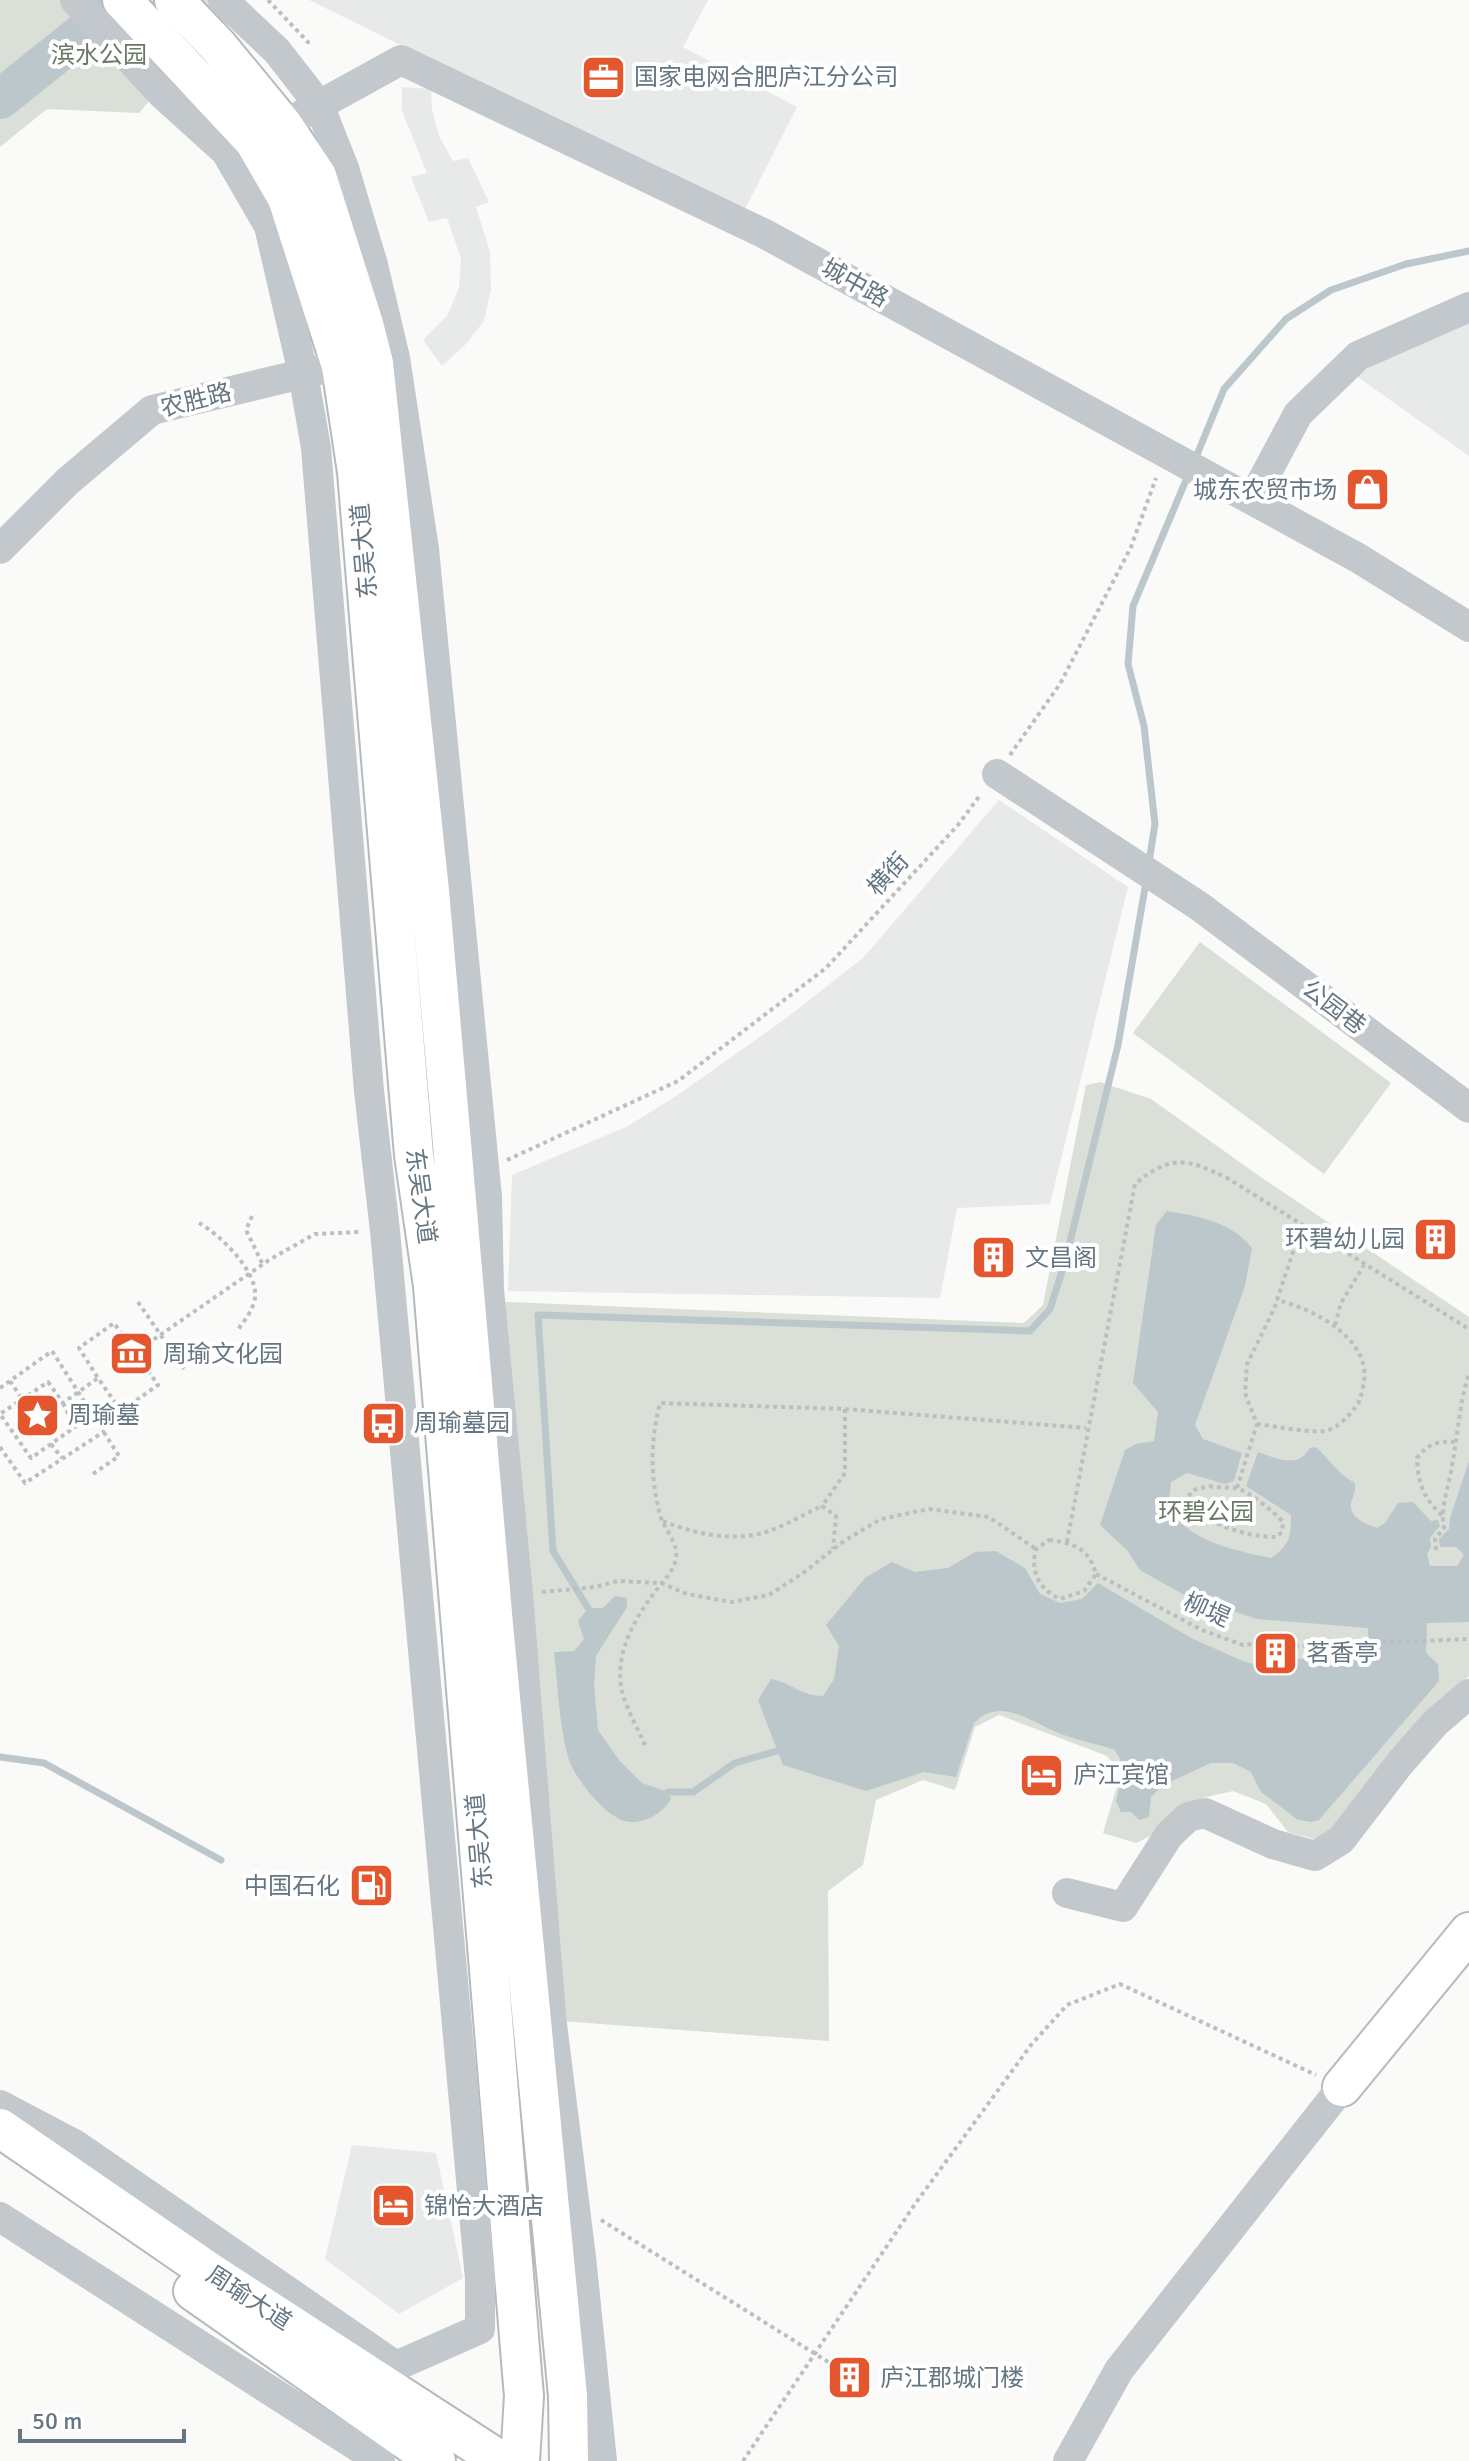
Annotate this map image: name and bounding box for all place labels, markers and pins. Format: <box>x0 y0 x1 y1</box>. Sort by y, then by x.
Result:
office icon: 国家电网合肥庐江分公司 <box>579 53 627 101</box>
place label: 国家电网合肥庐江分公司 <box>634 62 898 92</box>
shop icon: 城东农贸市场 <box>1344 466 1392 514</box>
place label: 城东农贸市场 <box>1193 475 1337 505</box>
building icon: 环碧幼儿园 <box>1412 1215 1460 1263</box>
place label: 环碧幼儿园 <box>1285 1224 1405 1254</box>
building icon: 文昌阁 <box>970 1234 1018 1282</box>
place label: 文昌阁 <box>1025 1243 1097 1273</box>
museum icon: 周瑜文化园 <box>108 1330 156 1378</box>
place label: 周瑜文化园 <box>163 1339 283 1369</box>
place icon: 周瑜墓 <box>13 1391 61 1439</box>
bus stop icon: 周瑜墓园 <box>359 1399 407 1447</box>
place label: 周瑜墓 <box>68 1400 140 1430</box>
place label: 周瑜墓园 <box>414 1408 510 1438</box>
building icon: 茗香亭 <box>1251 1629 1299 1677</box>
place label: 茗香亭 <box>1306 1638 1378 1668</box>
hotel icon: 庐江宾馆 <box>1018 1751 1066 1799</box>
place label: 庐江宾馆 <box>1073 1760 1169 1790</box>
fuel station icon: 中国石化 <box>347 1862 395 1910</box>
place label: 中国石化 <box>244 1871 340 1901</box>
hotel icon: 锦怡大酒店 <box>369 2182 417 2230</box>
place label: 锦怡大酒店 <box>424 2191 544 2221</box>
building icon: 庐江郡城门楼 <box>825 2354 873 2402</box>
place label: 庐江郡城门楼 <box>880 2363 1024 2393</box>

